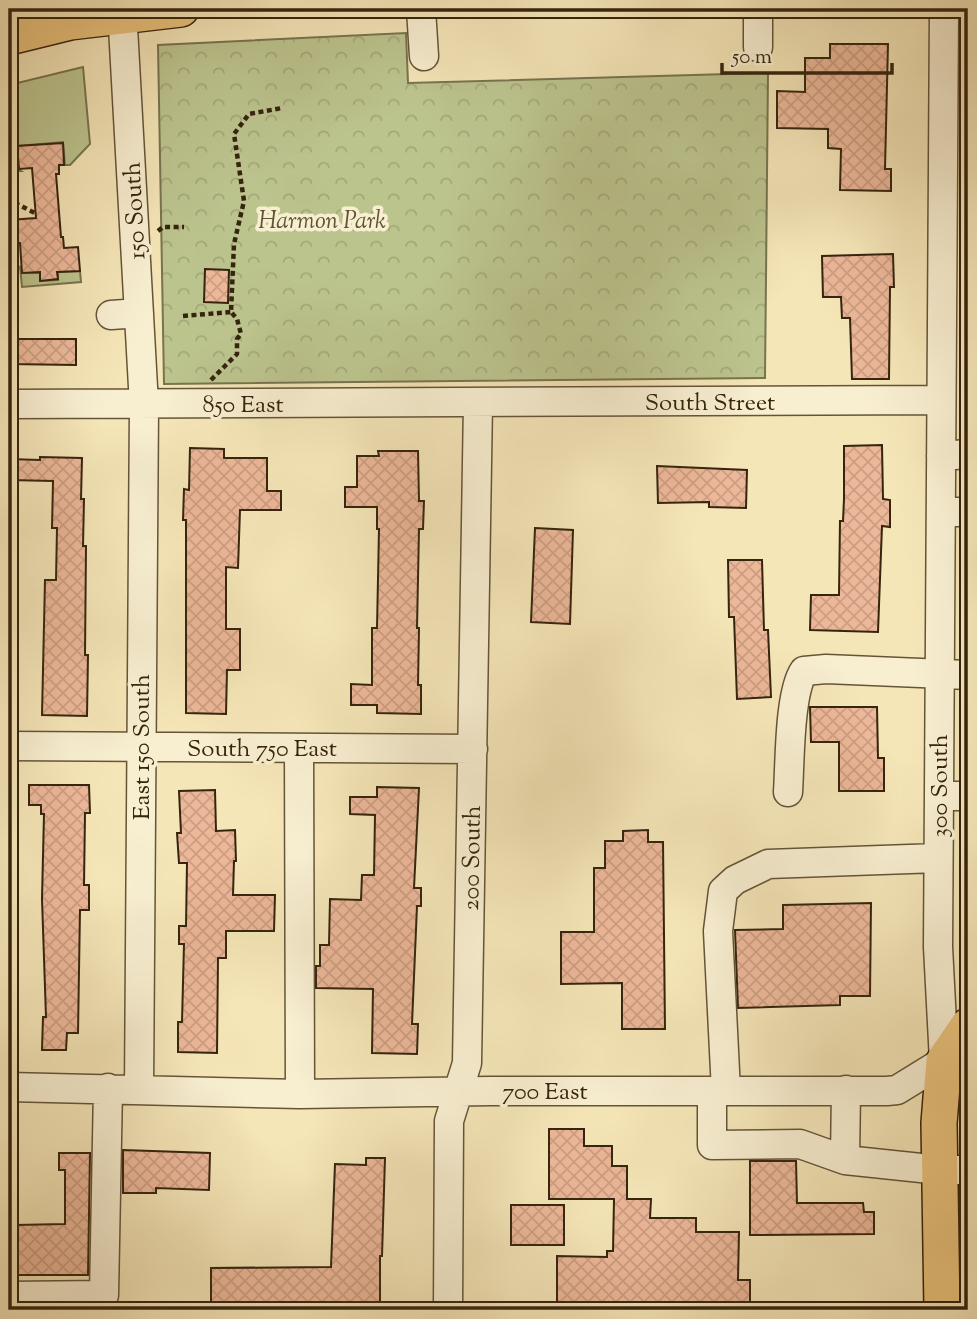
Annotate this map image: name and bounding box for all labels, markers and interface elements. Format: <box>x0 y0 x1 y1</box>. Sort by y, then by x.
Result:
scale bar <box>722 32 891 76</box>
text: 50 m <box>731 43 772 73</box>
street label: 150 South <box>116 161 156 261</box>
park label: Harmon Park <box>258 205 386 239</box>
street label: South Street <box>645 387 775 421</box>
street label: 850 East <box>202 389 284 423</box>
street label: East 150 South <box>126 674 160 820</box>
street label: South 750 East <box>187 733 337 767</box>
street label: 300 South <box>924 734 958 838</box>
street label: 200 South <box>455 805 491 911</box>
street label: 700 East <box>502 1076 588 1110</box>

